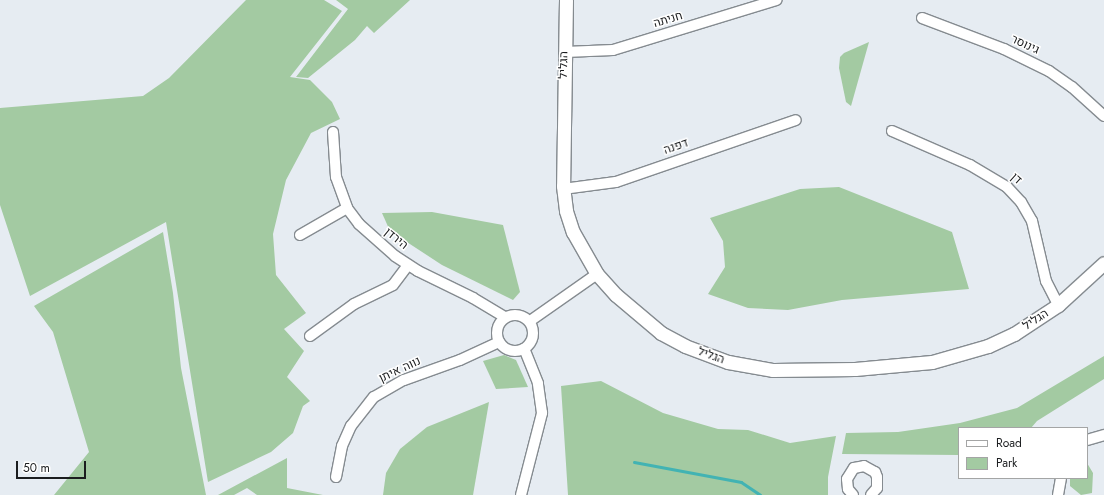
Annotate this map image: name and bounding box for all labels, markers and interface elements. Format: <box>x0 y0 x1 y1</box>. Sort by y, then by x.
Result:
street label: חניתה <box>652 9 684 31</box>
street label: גינוסר <box>1009 32 1041 58</box>
street label: הגליל <box>557 51 571 79</box>
street label: דפנה <box>662 136 690 158</box>
street label: דן <box>1008 170 1024 188</box>
street label: הירדן <box>381 225 411 253</box>
street label: הגליל <box>1020 306 1052 334</box>
street label: הגליל <box>696 345 726 367</box>
street label: נווה איתן <box>377 354 423 386</box>
legend <box>958 427 1088 479</box>
text: Road <box>996 434 1022 452</box>
scale bar <box>18 453 88 479</box>
text: Park <box>996 454 1017 472</box>
text: 50 m <box>23 459 50 477</box>

